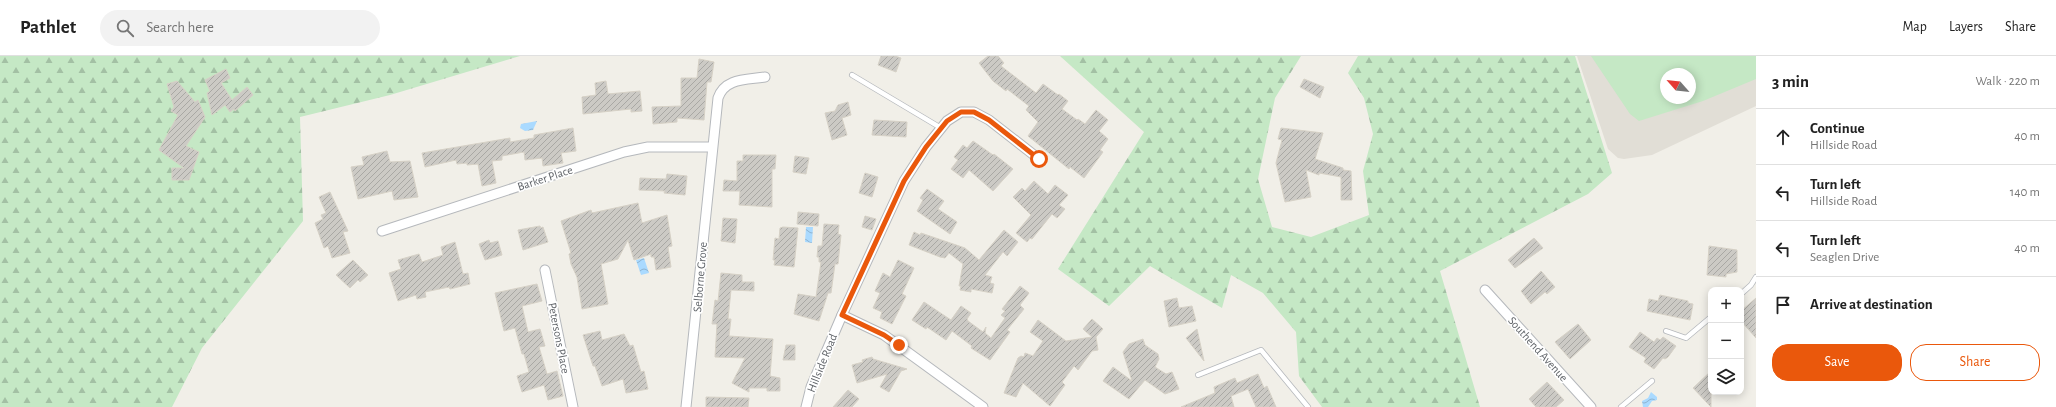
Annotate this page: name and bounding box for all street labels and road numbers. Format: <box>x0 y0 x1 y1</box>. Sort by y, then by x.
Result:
street label: Barker Place <box>516 163 574 193</box>
street label: Selborne Grove <box>691 241 709 313</box>
street label: Petersons Place <box>546 301 572 375</box>
street label: Southend Avenue <box>1506 314 1570 384</box>
street label: Hillside Road <box>805 332 839 394</box>

